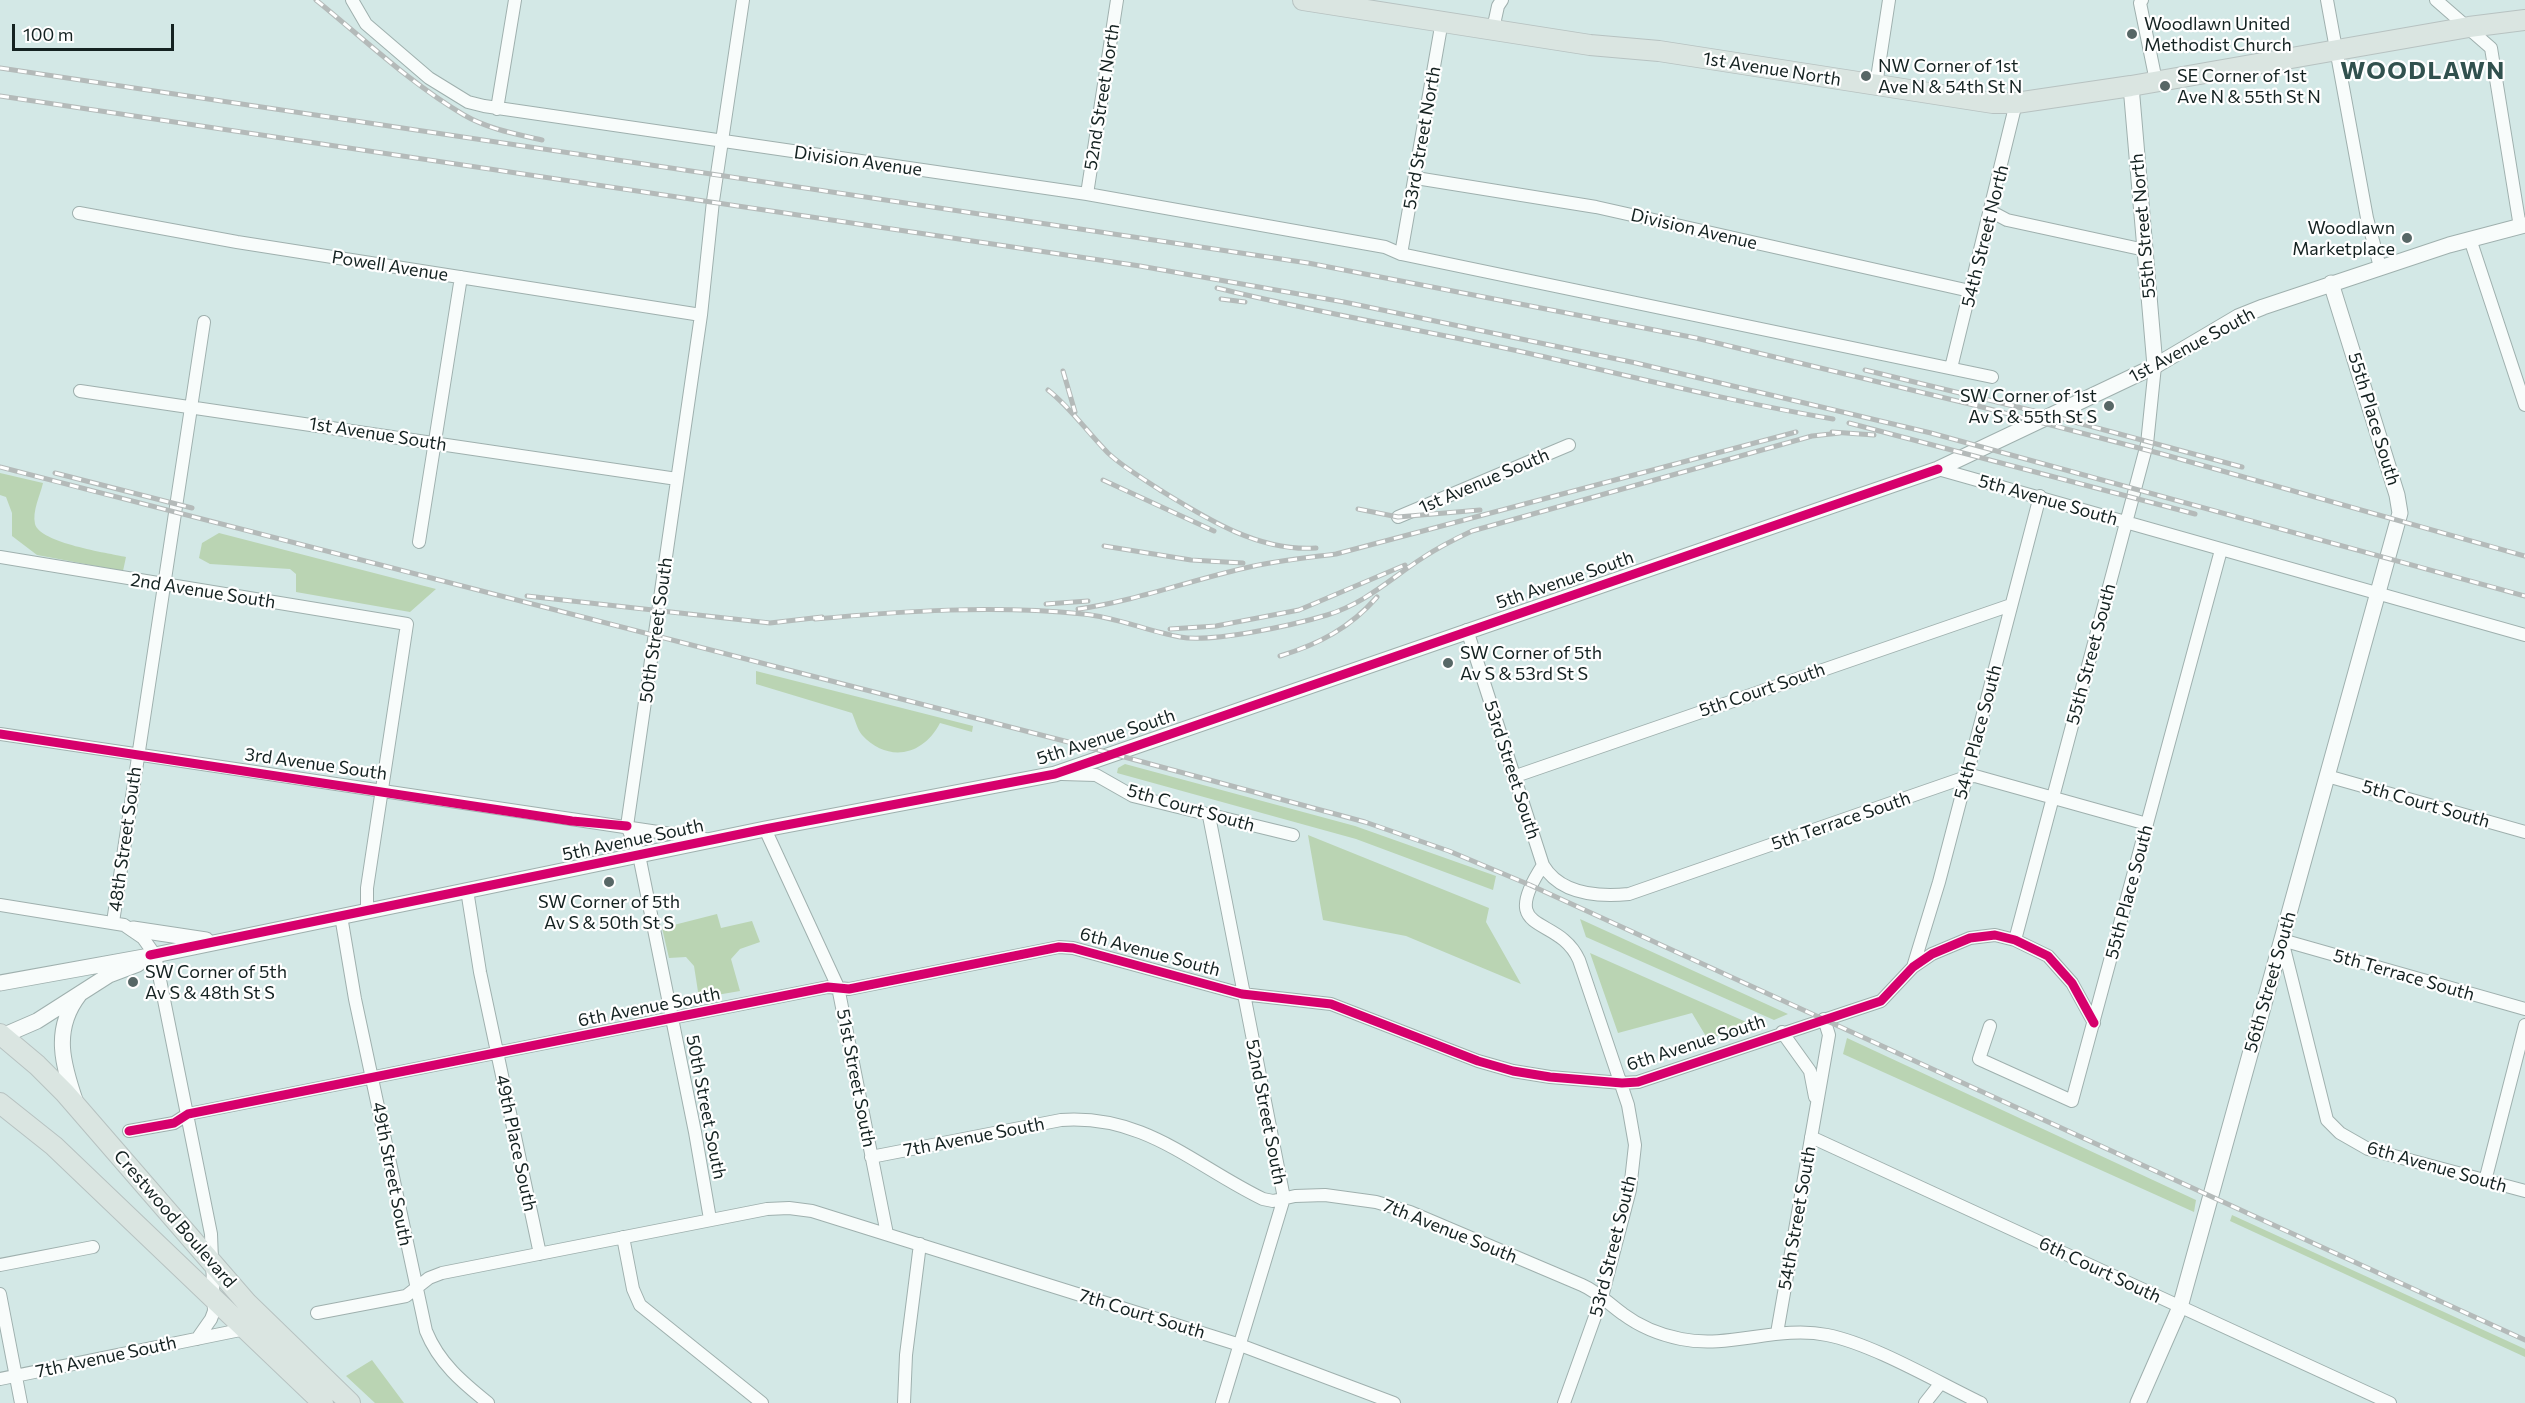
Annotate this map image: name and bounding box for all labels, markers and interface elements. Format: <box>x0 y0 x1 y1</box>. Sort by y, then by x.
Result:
scale bar <box>15 12 177 50</box>
place label: Woodlawn United Methodist Church <box>2144 13 2292 56</box>
street label: 52nd Street North <box>1080 22 1124 172</box>
text: 100 m <box>23 23 73 45</box>
marker: Woodlawn United Methodist Church <box>2125 27 2139 41</box>
street label: 1st Avenue North <box>1702 47 1842 91</box>
place label: NW Corner of 1st Ave N & 54th St N <box>1878 55 2022 98</box>
district label: WOODLAWN <box>2340 57 2506 85</box>
street label: 53rd Street North <box>1399 65 1445 211</box>
place label: SE Corner of 1st Ave N & 55th St N <box>2177 65 2321 107</box>
marker: NW Corner of 1st Ave N & 54th St N <box>1859 69 1873 83</box>
marker: SE Corner of 1st Ave N & 55th St N <box>2158 79 2172 93</box>
street label: Division Avenue <box>793 141 923 181</box>
street label: 55th Street North <box>2126 153 2160 299</box>
street label: 54th Street North <box>1957 163 2013 309</box>
street label: Division Avenue <box>1629 204 1759 254</box>
place label: Woodlawn Marketplace <box>2292 217 2395 260</box>
marker: Woodlawn Marketplace <box>2400 231 2414 245</box>
street label: Powell Avenue <box>330 246 450 286</box>
street label: 1st Avenue South <box>2125 303 2259 387</box>
street label: 55th Place South <box>2343 350 2405 488</box>
place label: SW Corner of 1st Av S & 55th St S <box>1960 385 2097 428</box>
marker: SW Corner of 1st Av S & 55th St S <box>2102 399 2116 413</box>
street label: 1st Avenue South <box>308 412 448 456</box>
street label: 1st Avenue South <box>1416 444 1552 518</box>
street label: 5th Avenue South <box>1976 470 2120 530</box>
street label: 5th Avenue South <box>1493 546 1637 614</box>
street label: 50th Street South <box>635 556 677 704</box>
street label: 2nd Avenue South <box>129 569 277 613</box>
street label: 55th Street South <box>2062 581 2120 727</box>
place label: SW Corner of 5th Av S & 53rd St S <box>1460 642 1602 684</box>
marker: SW Corner of 5th Av S & 53rd St S <box>1441 656 1455 670</box>
street label: 5th Court South <box>1696 658 1828 722</box>
street label: 54th Place South <box>1950 662 2006 802</box>
street label: 53rd Street South <box>1479 698 1545 842</box>
street label: 5th Avenue South <box>1034 704 1178 770</box>
street label: 3rd Avenue South <box>243 743 389 785</box>
street label: 48th Street South <box>104 765 146 913</box>
street label: 5th Court South <box>2360 775 2492 833</box>
street label: 5th Court South <box>1125 779 1257 837</box>
street label: 5th Terrace South <box>1769 787 1913 855</box>
street label: 5th Avenue South <box>560 814 706 866</box>
street label: 55th Place South <box>2101 823 2157 961</box>
marker: SW Corner of 5th Av S & 50th St S <box>602 875 616 889</box>
place label: SW Corner of 5th Av S & 50th St S <box>538 891 680 934</box>
street label: 56th Street South <box>2240 909 2300 1055</box>
street label: 6th Avenue South <box>1077 923 1223 981</box>
street label: 5th Terrace South <box>2331 945 2477 1005</box>
place label: SW Corner of 5th Av S & 48th St S <box>145 961 287 1004</box>
marker: SW Corner of 5th Av S & 48th St S <box>126 975 140 989</box>
street label: 6th Avenue South <box>576 983 722 1031</box>
street label: 51st Street South <box>832 1007 880 1149</box>
street label: 6th Avenue South <box>1624 1010 1768 1076</box>
street label: 50th Street South <box>681 1033 731 1181</box>
street label: 52nd Street South <box>1241 1037 1291 1187</box>
street label: 49th Place South <box>491 1073 541 1213</box>
street label: 49th Street South <box>367 1100 417 1248</box>
street label: 7th Avenue South <box>902 1113 1046 1161</box>
street label: 6th Avenue South <box>2365 1137 2509 1197</box>
street label: 54th Street South <box>1774 1144 1820 1292</box>
street label: Crestwood Boulevard <box>109 1146 241 1292</box>
street label: 53rd Street South <box>1585 1173 1641 1319</box>
street label: 7th Avenue South <box>1380 1194 1520 1268</box>
street label: 6th Court South <box>2035 1232 2165 1308</box>
street label: 7th Court South <box>1076 1285 1208 1343</box>
street label: 7th Avenue South <box>34 1332 178 1382</box>

